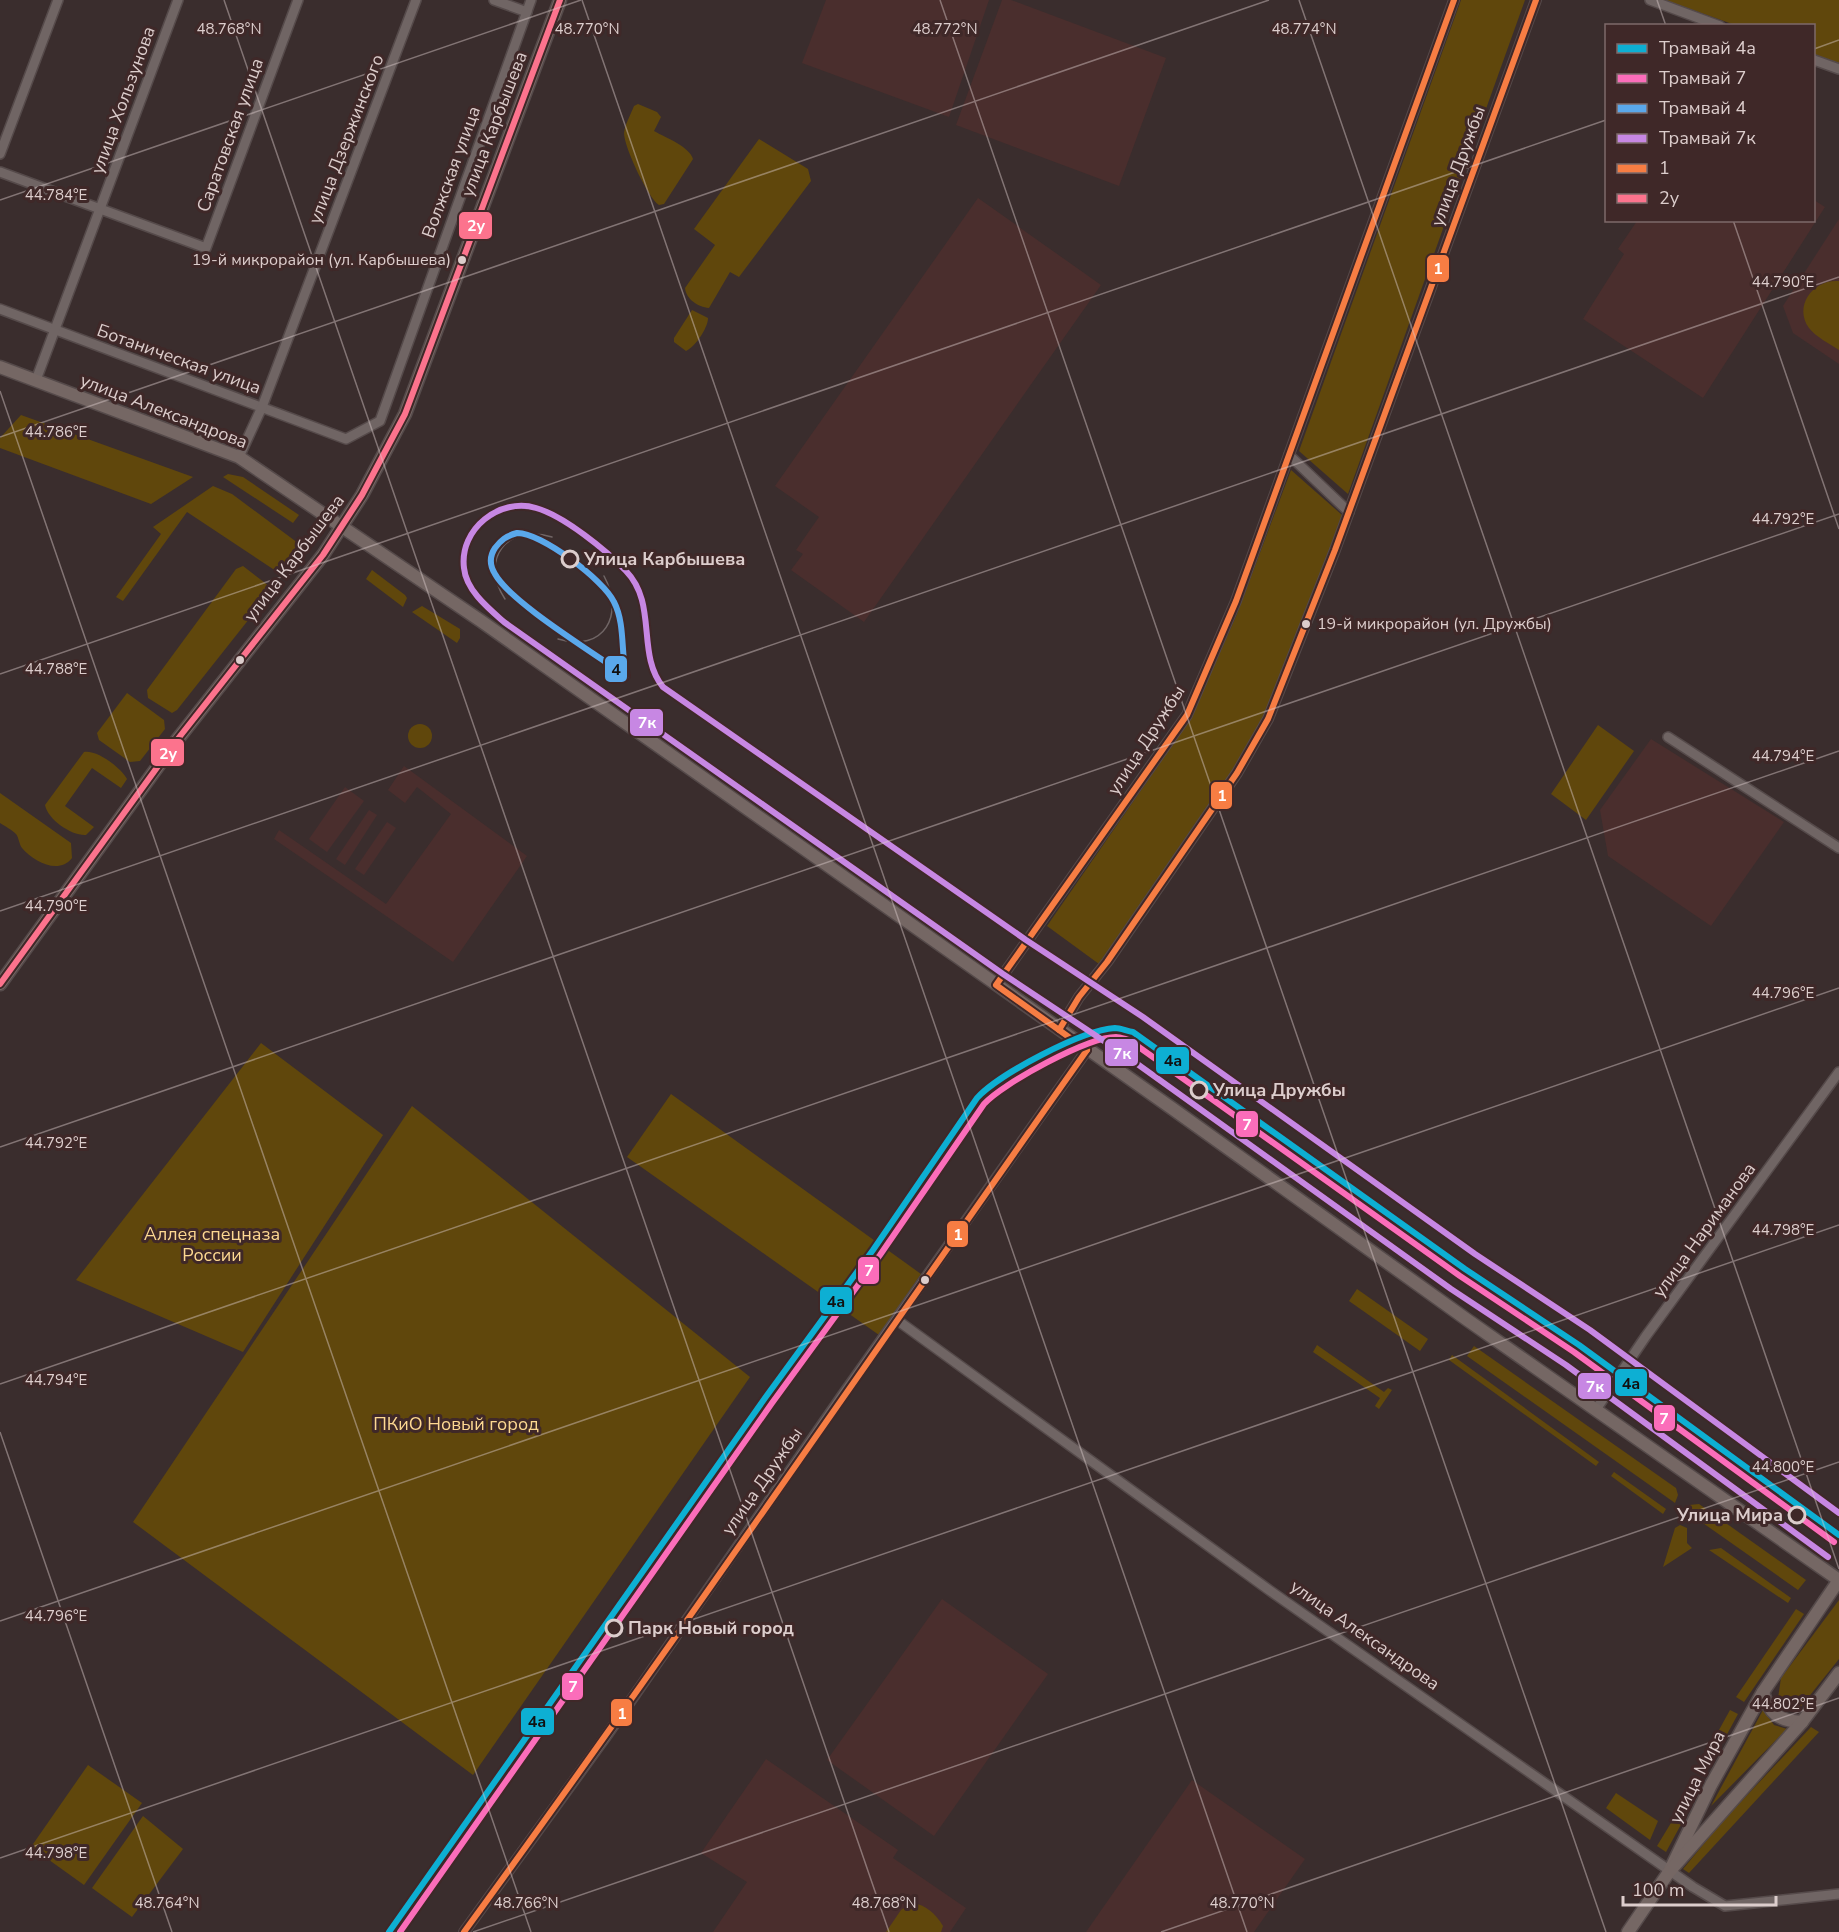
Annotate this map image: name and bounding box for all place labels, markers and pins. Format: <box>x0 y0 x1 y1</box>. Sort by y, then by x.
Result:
place label: 19-й микрорайон (ул. Карбышева) <box>192 249 451 271</box>
marker: 19-й микрорайон (ул. Карбышева) <box>456 254 468 266</box>
place label: Улица Карбышева <box>583 547 745 571</box>
marker: Улица Карбышева <box>561 550 579 568</box>
place label: 19-й микрорайон (ул. Дружбы) <box>1317 613 1552 635</box>
marker: 19-й микрорайон (ул. Дружбы) <box>1300 618 1312 630</box>
unlabelled marker <box>234 654 246 666</box>
place label: Улица Дружбы <box>1212 1078 1346 1102</box>
marker: Улица Дружбы <box>1190 1081 1208 1099</box>
unlabelled marker <box>919 1274 931 1286</box>
place label: Улица Мира <box>1676 1503 1783 1527</box>
marker: Улица Мира <box>1788 1506 1806 1524</box>
place label: Парк Новый город <box>628 1616 794 1640</box>
marker: Парк Новый город <box>605 1619 623 1637</box>

